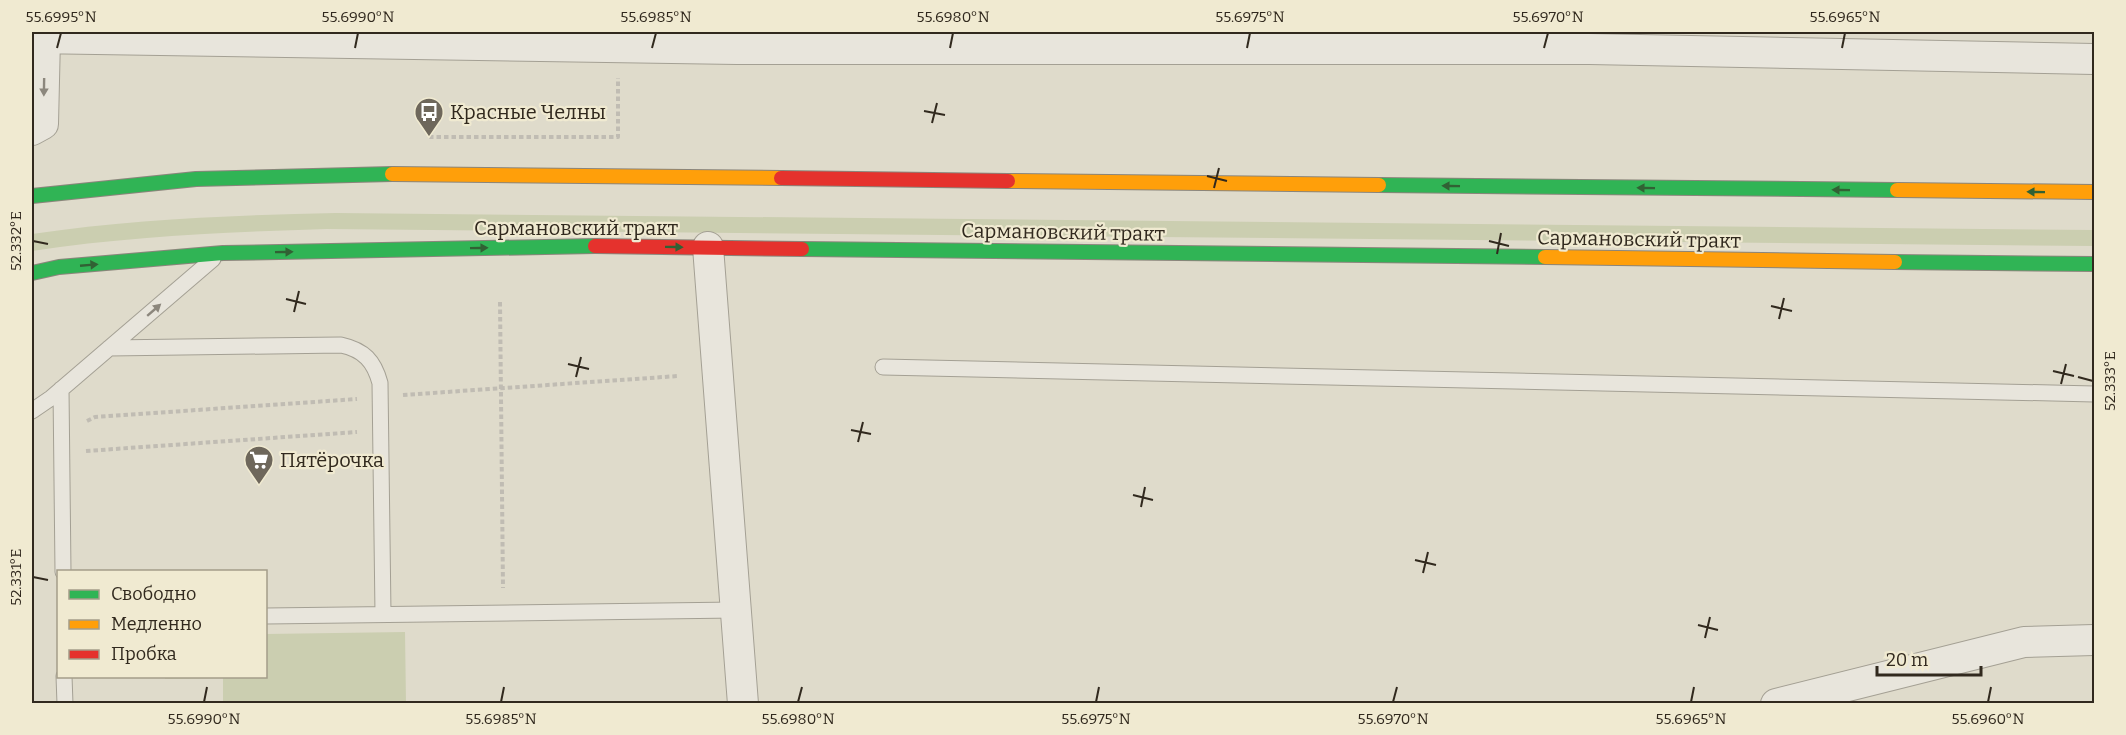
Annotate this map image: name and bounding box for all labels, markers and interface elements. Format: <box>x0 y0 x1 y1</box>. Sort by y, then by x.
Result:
text: 55.6995°N <box>25 8 97 26</box>
text: 55.6990°N <box>322 8 395 26</box>
text: 55.6985°N <box>620 8 692 26</box>
text: 55.6980°N <box>916 8 990 26</box>
text: 55.6975°N <box>1215 8 1285 26</box>
text: 55.6970°N <box>1512 8 1584 26</box>
text: 55.6965°N <box>1810 8 1881 26</box>
one-way arrow <box>39 78 48 97</box>
bus stop icon: Красные Челны <box>413 96 445 138</box>
place label: Красные Челны <box>450 100 606 124</box>
one-way arrow <box>1442 181 1461 190</box>
one-way arrow <box>1637 183 1656 193</box>
one-way arrow <box>1832 185 1851 195</box>
one-way arrow <box>2027 187 2046 197</box>
text: 52.332°E <box>7 211 25 271</box>
street label: Сармановский тракт <box>474 216 678 240</box>
street label: Сармановский тракт <box>961 218 1165 246</box>
street label: Сармановский тракт <box>1537 225 1741 253</box>
one-way arrow <box>664 242 683 252</box>
one-way arrow <box>469 243 488 253</box>
one-way arrow <box>274 247 293 257</box>
one-way arrow <box>80 260 99 270</box>
one-way arrow <box>146 304 161 317</box>
text: 52.333°E <box>2101 351 2119 411</box>
supermarket icon: Пятёрочка <box>243 444 275 486</box>
place label: Пятёрочка <box>280 448 384 472</box>
text: 52.331°E <box>7 548 25 606</box>
legend <box>57 570 267 678</box>
text: Свободно <box>111 583 196 605</box>
text: Медленно <box>111 613 202 635</box>
scale bar <box>1877 639 1980 677</box>
text: Пробка <box>111 643 177 665</box>
text: 20 m <box>1886 649 1928 671</box>
text: 55.6990°N <box>168 710 241 728</box>
text: 55.6985°N <box>465 710 537 728</box>
text: 55.6980°N <box>761 710 835 728</box>
text: 55.6975°N <box>1061 710 1131 728</box>
text: 55.6970°N <box>1357 710 1429 728</box>
text: 55.6965°N <box>1656 710 1727 728</box>
text: 55.6960°N <box>1952 710 2025 728</box>

